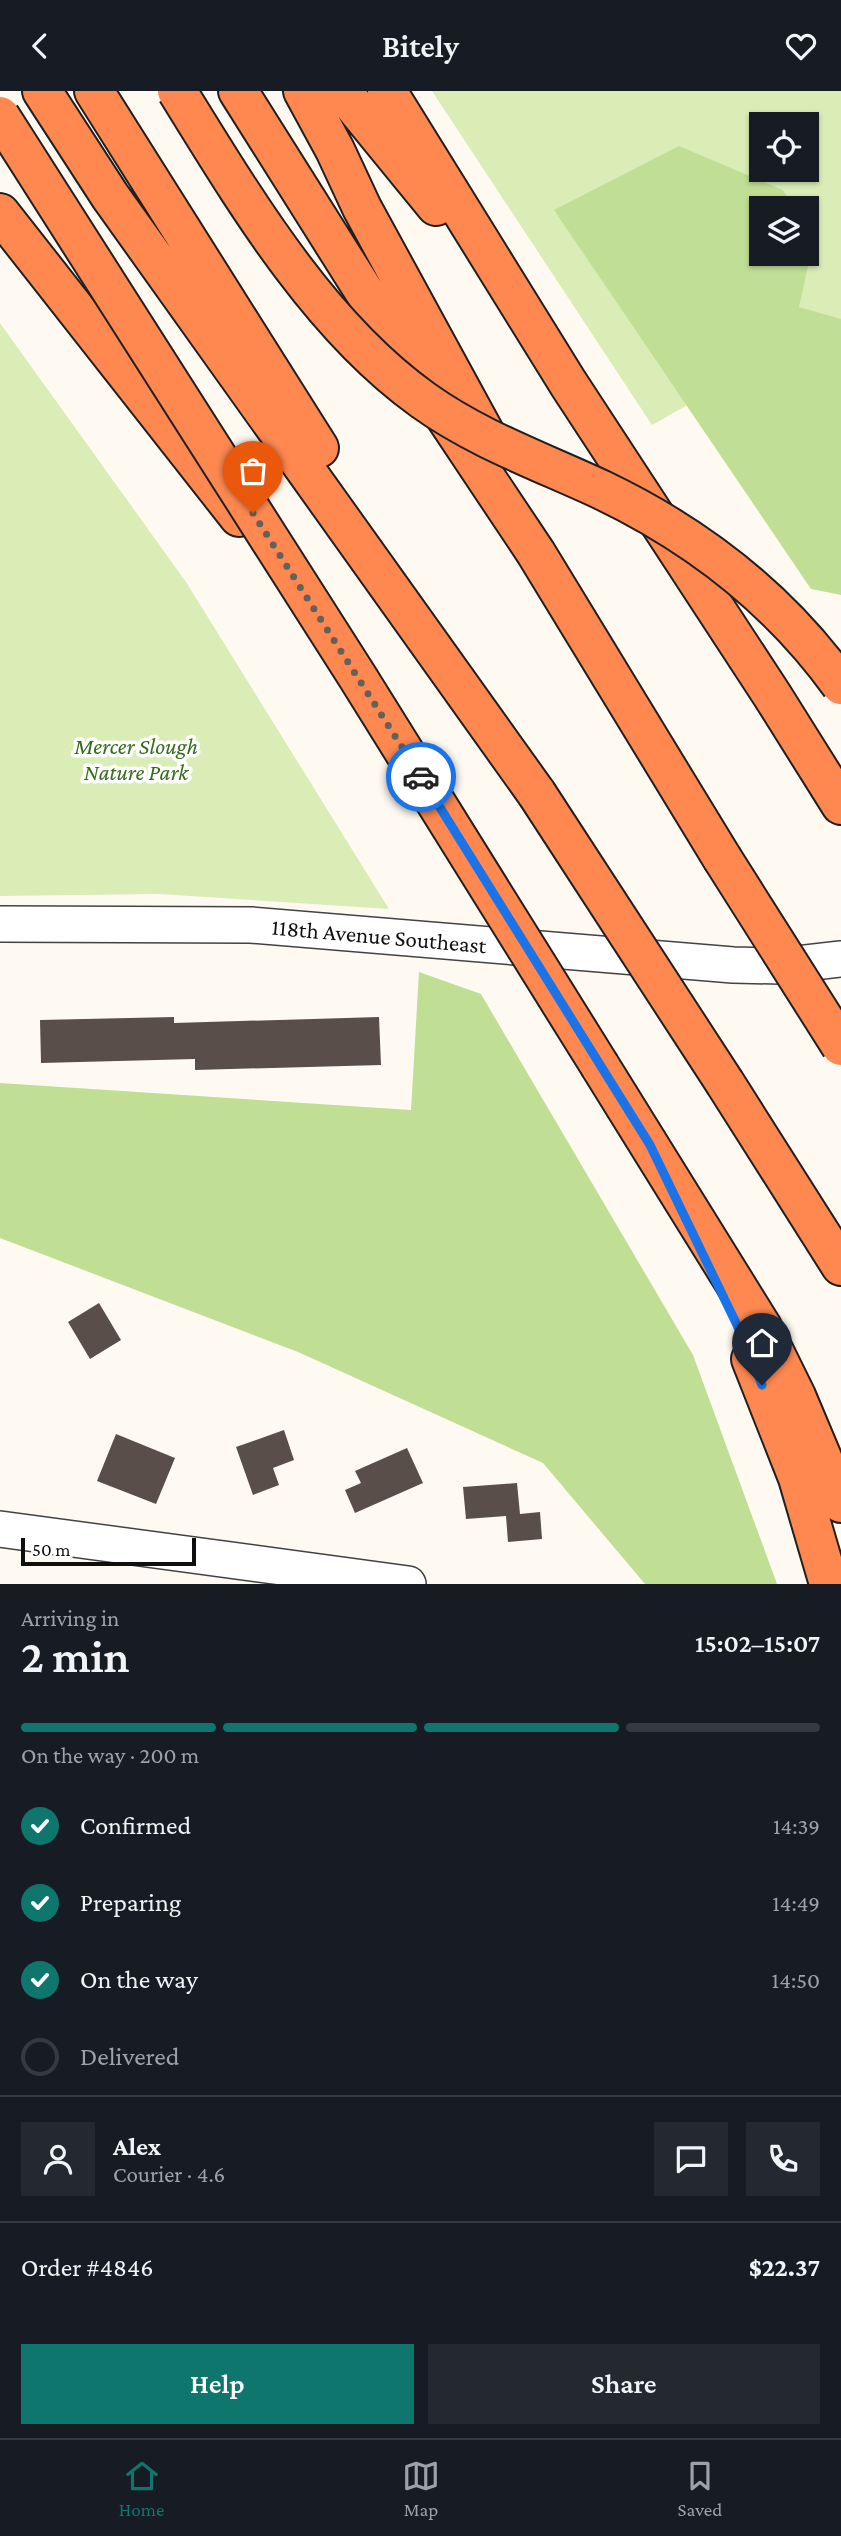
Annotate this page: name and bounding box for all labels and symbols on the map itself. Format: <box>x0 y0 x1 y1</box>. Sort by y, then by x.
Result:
pin <box>223 441 283 513</box>
park label: Mercer Slough Nature Park <box>73 733 198 785</box>
courier <box>386 742 456 812</box>
street label: 118th Avenue Southeast <box>270 914 488 958</box>
pin <box>732 1313 792 1385</box>
scale bar <box>21 1535 196 1567</box>

